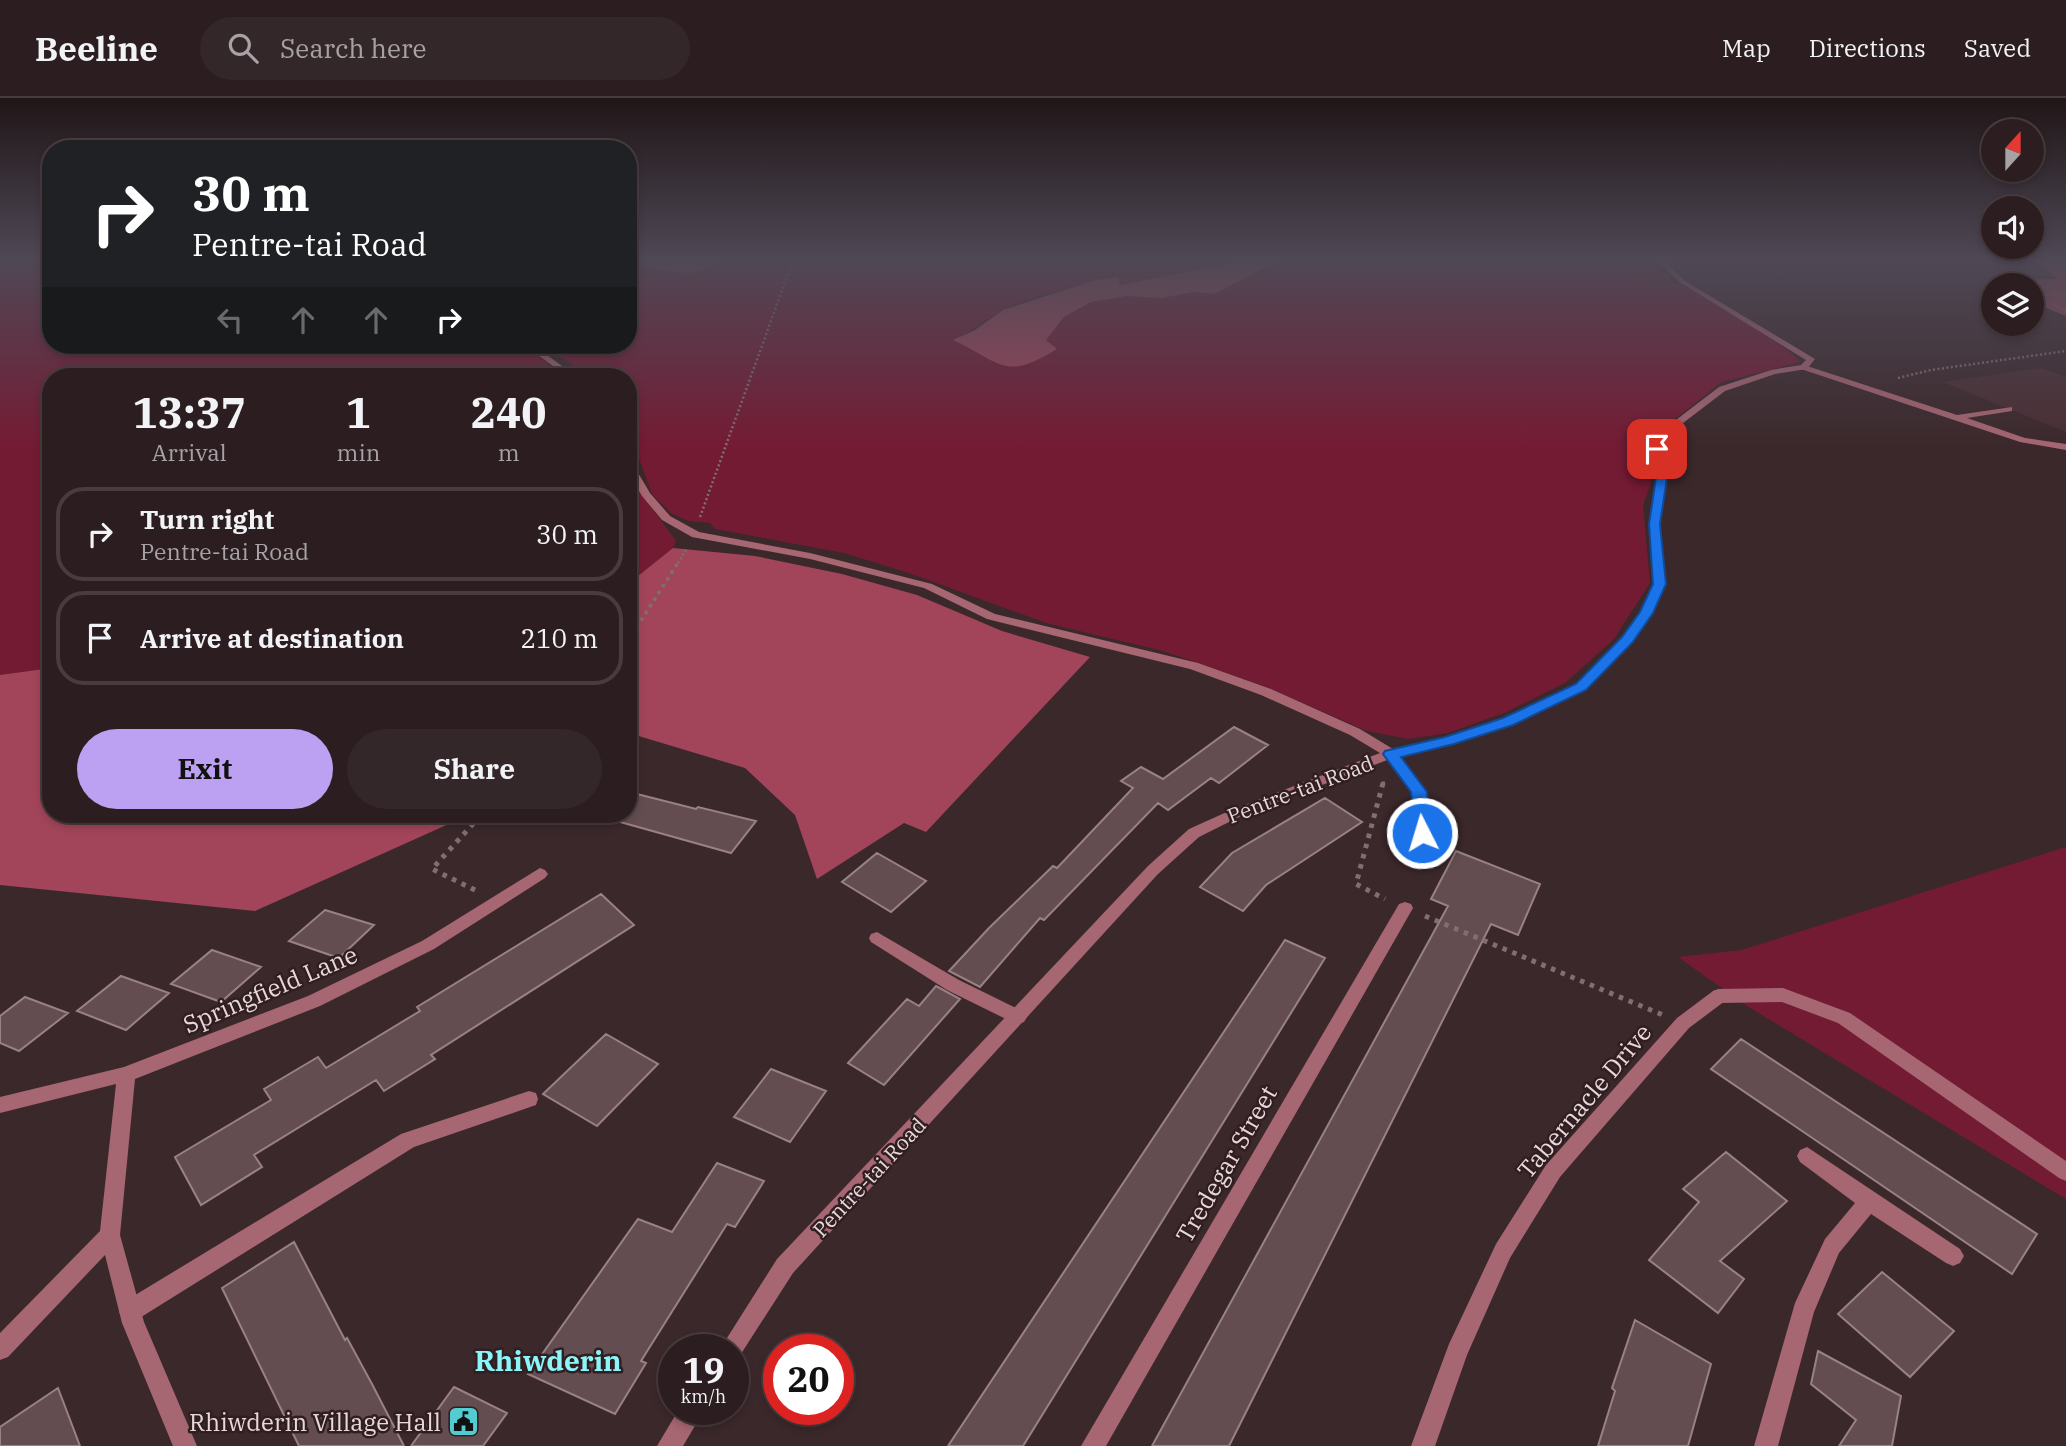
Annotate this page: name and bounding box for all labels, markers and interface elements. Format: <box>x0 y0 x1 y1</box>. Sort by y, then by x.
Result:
search box <box>200 17 690 80</box>
text: Beeline <box>35 27 158 70</box>
icon: search <box>224 29 262 67</box>
text: Search here <box>280 31 426 65</box>
text: Map <box>1722 32 1771 64</box>
text: Directions <box>1809 32 1926 64</box>
text: Saved <box>1964 32 2031 64</box>
north arrow <box>1981 119 2044 182</box>
map controls <box>1981 119 2044 336</box>
text: 30 m <box>192 161 310 224</box>
icon: right <box>77 168 168 259</box>
button: sound <box>1981 196 2044 259</box>
text: Pentre-tai Road <box>192 223 427 265</box>
button: layers <box>1981 273 2044 336</box>
icon: left <box>211 301 249 339</box>
icon: ahead <box>284 301 322 339</box>
icon: ahead <box>357 301 395 339</box>
icon: right <box>430 301 468 339</box>
text: 13:37 <box>132 385 246 440</box>
text: 1 <box>346 385 371 440</box>
text: 240 <box>471 385 546 440</box>
pin <box>1627 419 1687 479</box>
icon: arrive <box>1638 430 1676 468</box>
text: Arrival <box>152 437 227 467</box>
text: min <box>337 437 380 467</box>
text: m <box>498 437 520 467</box>
text: Turn right <box>140 502 274 536</box>
icon: right <box>81 515 119 553</box>
text: 30 m <box>536 517 598 551</box>
text: Pentre-tai Road <box>140 536 309 566</box>
icon: arrive <box>81 619 119 657</box>
text: Arrive at destination <box>140 621 404 655</box>
text: 210 m <box>520 621 598 655</box>
button: Exit <box>77 729 333 809</box>
button: Share <box>347 729 602 809</box>
street label: Pentre-tai Road <box>1223 748 1377 830</box>
position arrow <box>1385 796 1459 870</box>
street label: Springfield Lane <box>178 938 362 1040</box>
street label: Tabernacle Drive <box>1510 1017 1658 1185</box>
street label: Tredegar Street <box>1168 1080 1284 1248</box>
street label: Pentre-tai Road <box>806 1111 932 1243</box>
speed limit sign: 20 <box>763 1334 854 1425</box>
district label: Rhiwderin <box>474 1342 622 1379</box>
text: 19 <box>682 1347 725 1393</box>
text: km/h <box>681 1385 726 1408</box>
public building icon: Rhiwderin Village Hall <box>447 1405 481 1439</box>
place label: Rhiwderin Village Hall <box>189 1406 441 1438</box>

